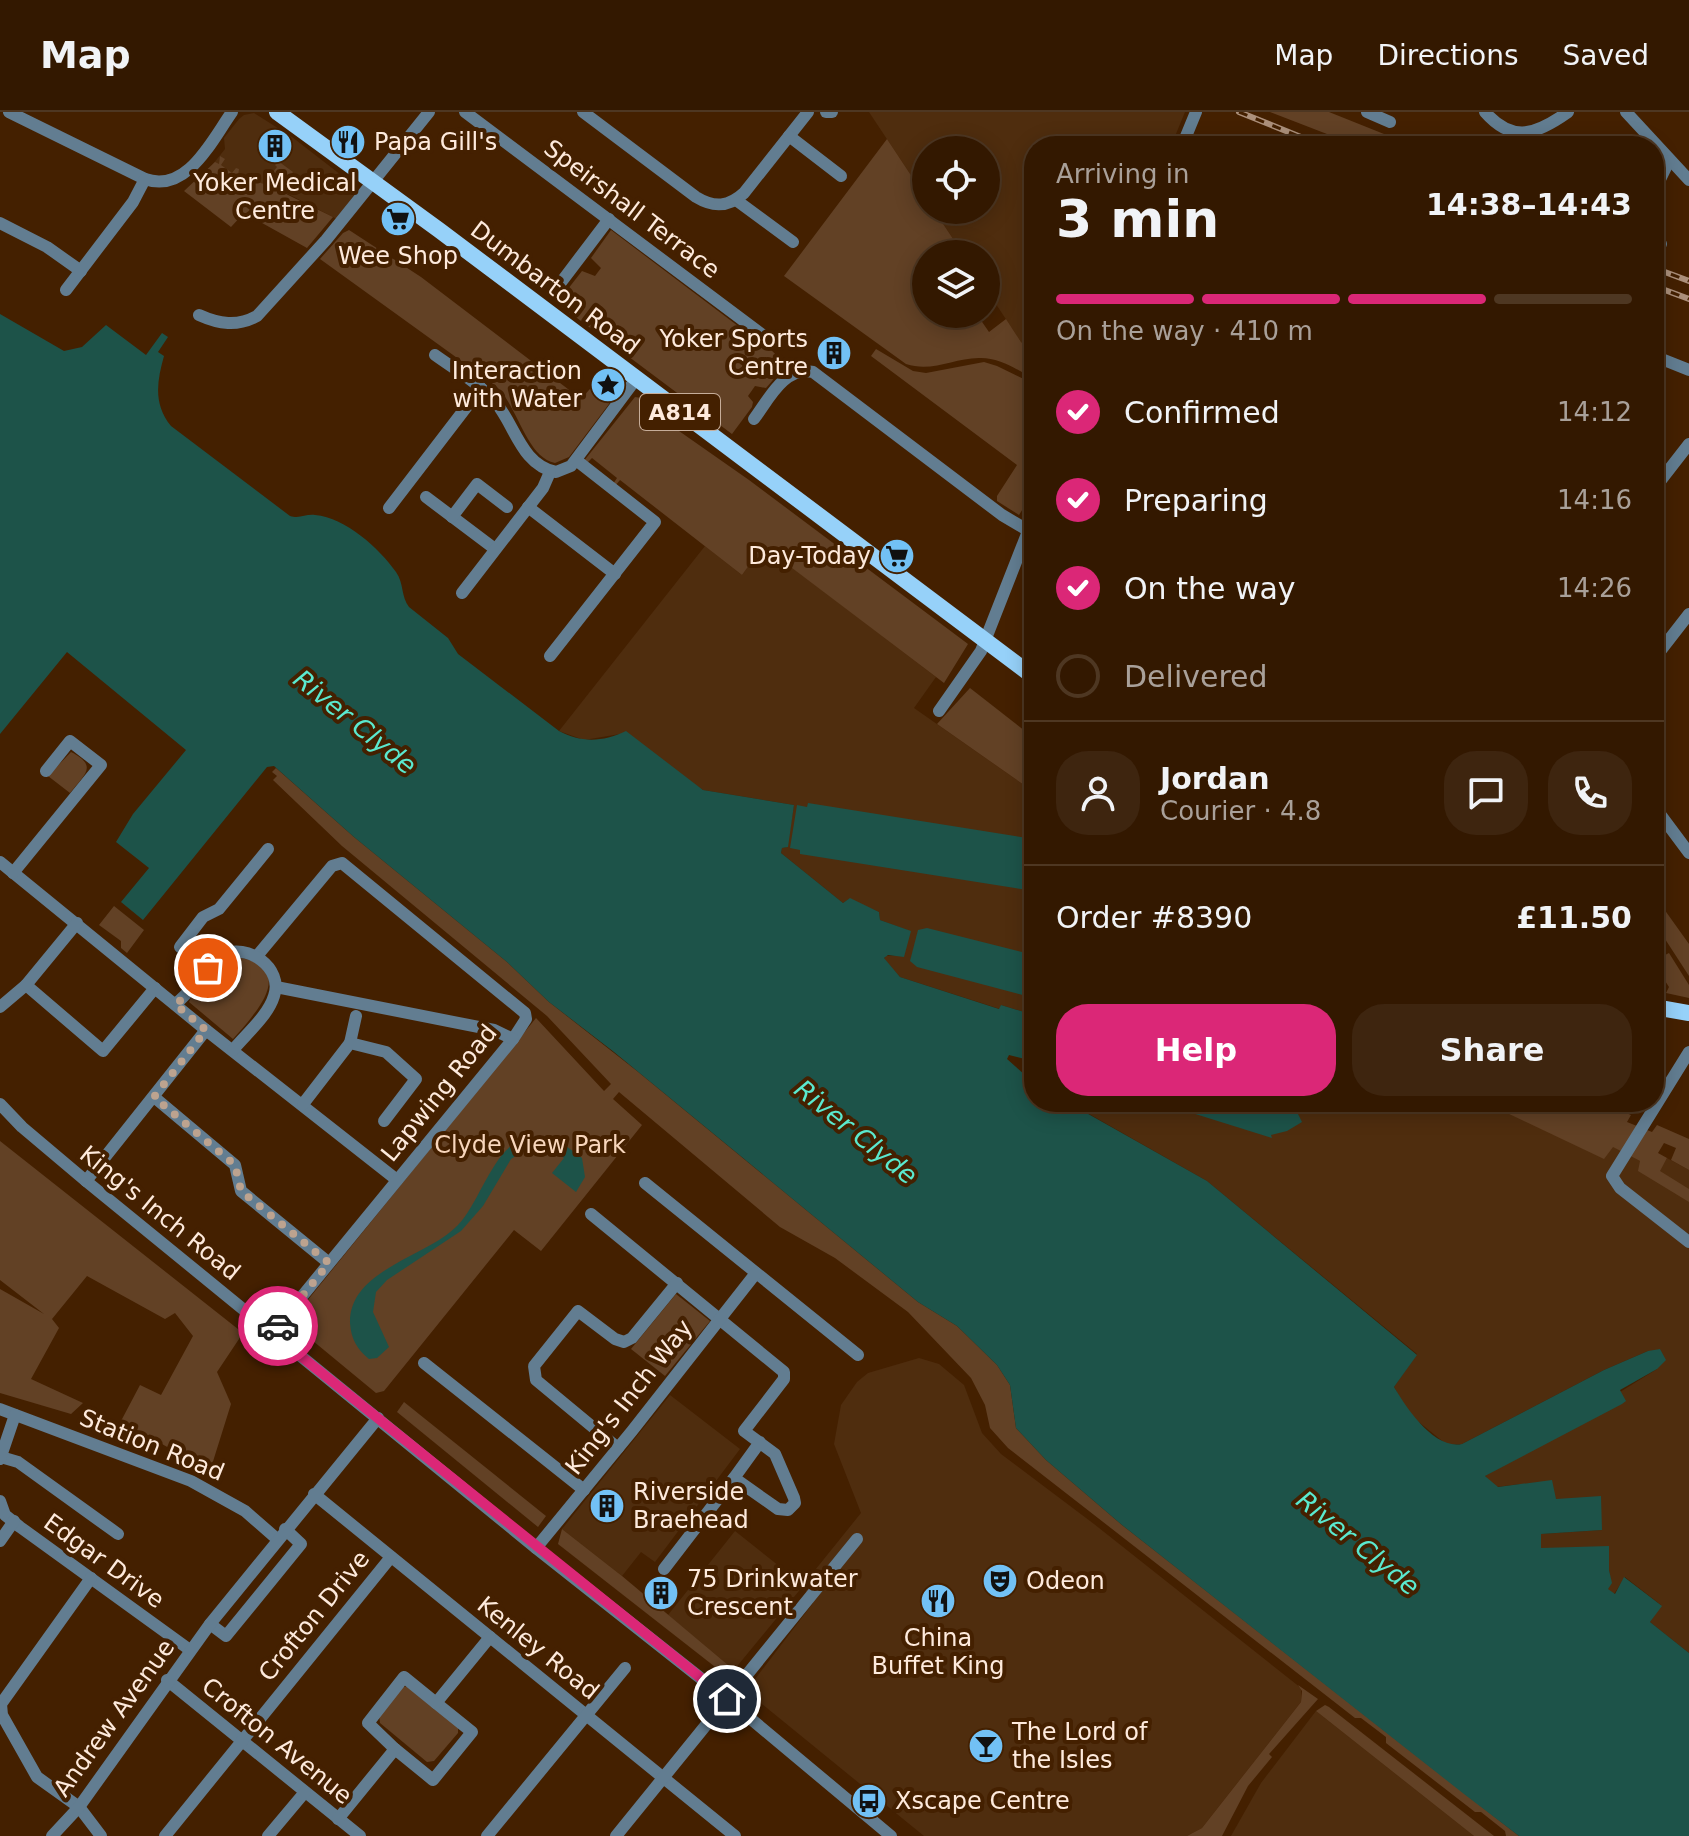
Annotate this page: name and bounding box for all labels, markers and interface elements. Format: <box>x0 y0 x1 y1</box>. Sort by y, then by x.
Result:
text: Map <box>40 33 131 77</box>
text: Map <box>1274 39 1333 72</box>
text: Directions <box>1377 39 1518 72</box>
text: Saved <box>1562 39 1649 72</box>
restaurant icon: Papa Gill's <box>329 123 367 161</box>
building icon: Yoker Medical Centre <box>256 127 294 165</box>
place label: Papa Gill's <box>374 128 497 156</box>
street label: Speirshall Terrace <box>539 134 725 284</box>
map controls <box>912 136 1000 328</box>
button: locate <box>912 136 1000 224</box>
text: Arriving in <box>1056 159 1190 189</box>
place label: Yoker Medical Centre <box>192 169 357 225</box>
text: 14:38–14:43 <box>1426 187 1632 222</box>
text: 3 min <box>1056 189 1219 249</box>
supermarket icon: Wee Shop <box>379 200 417 238</box>
street label: Dumbarton Road <box>465 215 645 361</box>
button: layers <box>912 240 1000 328</box>
place label: Wee Shop <box>338 242 458 270</box>
text: On the way · 410 m <box>1056 316 1313 346</box>
place label: Yoker Sports Centre <box>659 325 808 381</box>
building icon: Yoker Sports Centre <box>815 334 853 372</box>
place label: Interaction with Water <box>452 357 582 413</box>
place icon: Interaction with Water <box>589 366 627 404</box>
icon: check <box>1056 390 1100 434</box>
road number: A814 <box>640 394 720 430</box>
text: Confirmed <box>1124 395 1280 430</box>
text: 14:12 <box>1557 397 1632 427</box>
icon: check <box>1056 478 1100 522</box>
text: Preparing <box>1124 483 1268 518</box>
text: 14:16 <box>1557 485 1632 515</box>
supermarket icon: Day-Today <box>878 537 916 575</box>
place label: Day-Today <box>748 542 871 570</box>
icon: check <box>1056 566 1100 610</box>
text: On the way <box>1124 571 1296 606</box>
text: 14:26 <box>1557 573 1632 603</box>
text: Delivered <box>1124 659 1268 694</box>
water label: River Clyde <box>288 663 422 781</box>
button: person <box>1056 751 1140 835</box>
button: chat <box>1444 751 1528 835</box>
button: phone <box>1548 751 1632 835</box>
text: Jordan <box>1160 761 1270 796</box>
text: Courier · 4.8 <box>1160 796 1321 826</box>
text: Order #8390 <box>1056 900 1252 935</box>
text: £11.50 <box>1516 900 1632 935</box>
pin <box>174 934 242 1002</box>
icon: bag <box>186 946 230 990</box>
button: Help <box>1056 1004 1336 1096</box>
button: Share <box>1352 1004 1632 1096</box>
street label: Lapwing Road <box>375 1019 503 1167</box>
water label: River Clyde <box>789 1073 923 1191</box>
park label: Clyde View Park <box>434 1131 626 1159</box>
street label: King's Inch Road <box>74 1140 246 1286</box>
courier <box>238 1286 318 1366</box>
icon: car <box>256 1304 300 1348</box>
street label: King's Inch Way <box>560 1314 698 1480</box>
street label: Station Road <box>76 1403 228 1487</box>
place label: Riverside Braehead <box>633 1478 749 1534</box>
water label: River Clyde <box>1291 1484 1425 1602</box>
building icon: Riverside Braehead <box>588 1487 626 1525</box>
street label: Edgar Drive <box>38 1508 170 1614</box>
street label: Crofton Drive <box>253 1545 375 1687</box>
theatre icon: Odeon <box>981 1562 1019 1600</box>
place label: 75 Drinkwater Crescent <box>687 1565 858 1621</box>
place label: Odeon <box>1026 1567 1105 1595</box>
building icon: 75 Drinkwater Crescent <box>642 1574 680 1612</box>
restaurant icon: China Buffet King <box>919 1582 957 1620</box>
street label: Kenley Road <box>472 1591 604 1705</box>
place label: China Buffet King <box>872 1624 1004 1680</box>
street label: Andrew Avenue <box>48 1634 180 1802</box>
pin <box>693 1665 761 1733</box>
street label: Crofton Avenue <box>196 1672 358 1810</box>
icon: home <box>705 1677 749 1721</box>
place label: The Lord of the Isles <box>1011 1718 1148 1774</box>
bar icon: The Lord of the Isles <box>967 1727 1005 1765</box>
bus stop icon: Xscape Centre <box>850 1782 888 1820</box>
place label: Xscape Centre <box>895 1787 1070 1815</box>

